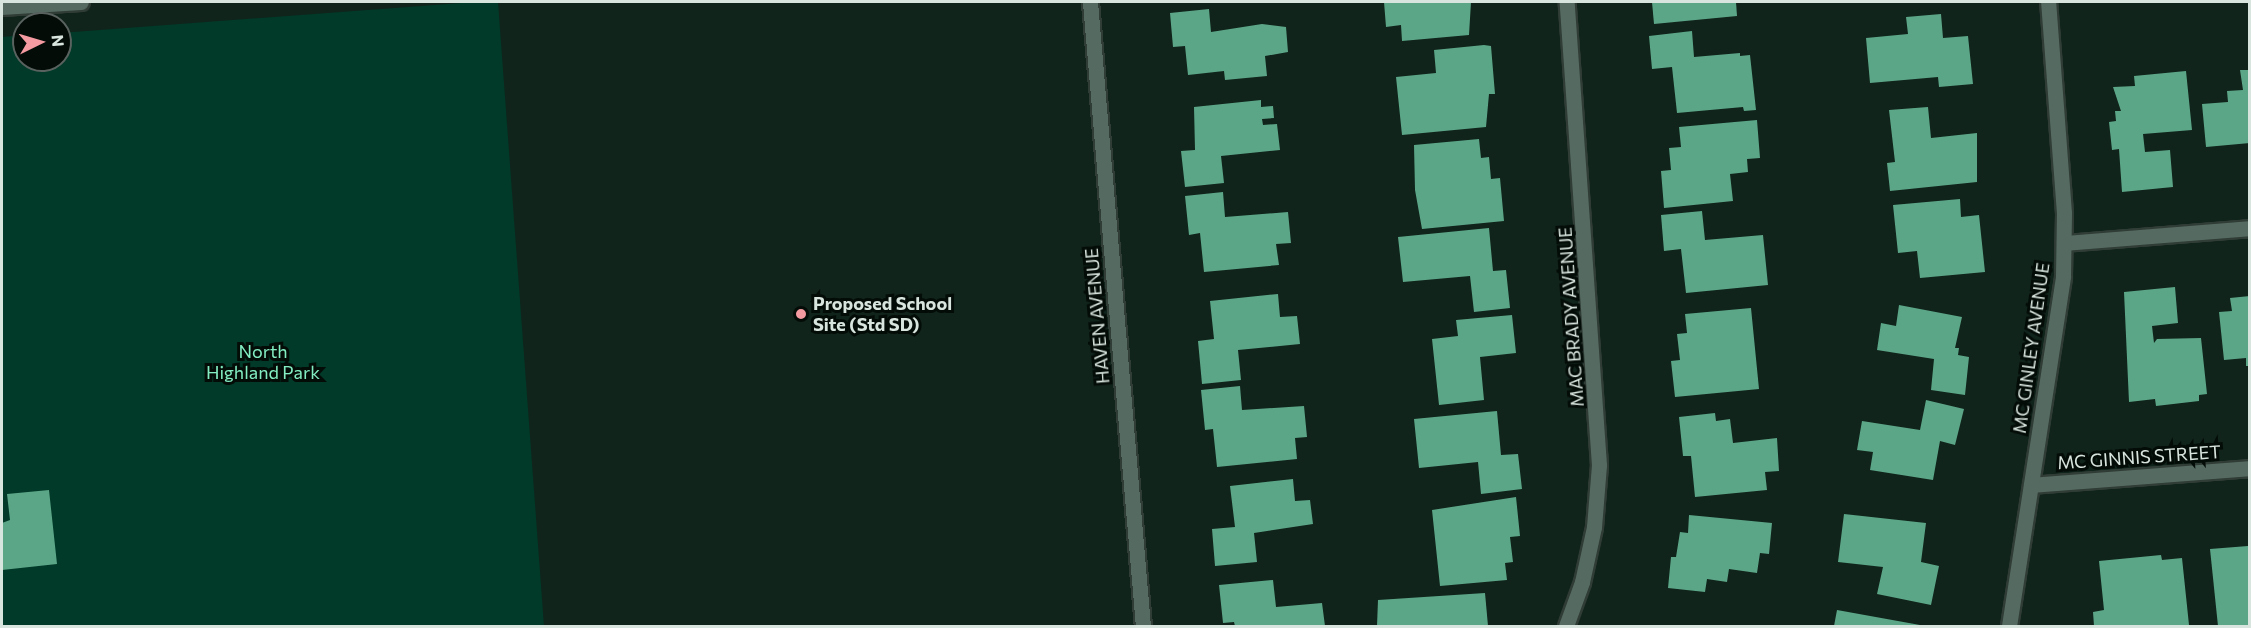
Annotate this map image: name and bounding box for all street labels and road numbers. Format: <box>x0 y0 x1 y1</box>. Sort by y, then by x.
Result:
street label: MAC BRADY AVENUE <box>1554 226 1588 408</box>
street label: HAVEN AVENUE <box>1080 247 1114 385</box>
street label: MC GINLEY AVENUE <box>2008 261 2054 435</box>
street label: MC GINNIS STREET <box>2056 441 2222 473</box>

